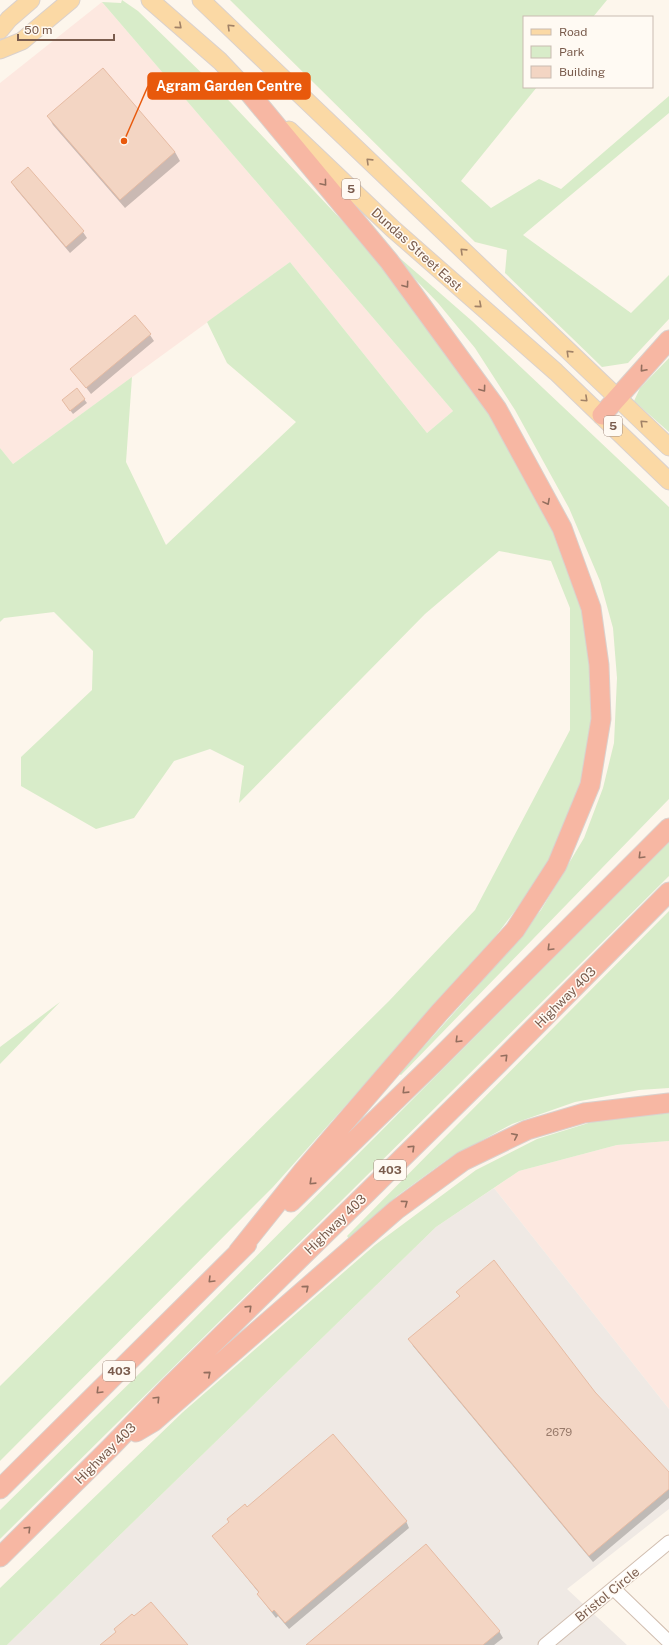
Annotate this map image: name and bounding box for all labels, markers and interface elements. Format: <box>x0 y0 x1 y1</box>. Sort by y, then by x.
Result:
scale bar <box>18 16 114 42</box>
legend <box>523 16 653 88</box>
one-way arrow <box>174 21 182 28</box>
text: 50 m <box>24 23 52 37</box>
one-way arrow <box>227 25 235 32</box>
text: Road <box>559 25 587 39</box>
text: Park <box>559 45 585 59</box>
text: Building <box>559 65 605 79</box>
callout: Agram Garden Centre <box>148 73 310 99</box>
text: Agram Garden Centre <box>156 78 302 94</box>
one-way arrow <box>366 158 374 166</box>
one-way arrow <box>320 179 327 186</box>
road number: 5 <box>342 179 360 199</box>
street label: Dundas Street East <box>368 205 465 294</box>
one-way arrow <box>460 248 468 256</box>
one-way arrow <box>401 280 408 287</box>
one-way arrow <box>475 300 482 307</box>
one-way arrow <box>566 350 574 357</box>
one-way arrow <box>641 365 648 372</box>
one-way arrow <box>478 385 485 392</box>
one-way arrow <box>580 394 588 402</box>
road number: 5 <box>604 416 622 436</box>
one-way arrow <box>640 420 648 428</box>
one-way arrow <box>543 498 550 505</box>
one-way arrow <box>639 851 646 859</box>
one-way arrow <box>547 943 555 951</box>
street label: Highway 403 <box>532 964 599 1031</box>
one-way arrow <box>455 1035 463 1043</box>
one-way arrow <box>500 1054 508 1062</box>
one-way arrow <box>402 1087 410 1094</box>
one-way arrow <box>511 1133 518 1141</box>
one-way arrow <box>407 1145 415 1153</box>
road number: 403 <box>374 1160 406 1180</box>
one-way arrow <box>309 1177 317 1185</box>
street label: Highway 403 <box>301 1191 369 1257</box>
one-way arrow <box>400 1201 407 1208</box>
one-way arrow <box>208 1275 216 1283</box>
one-way arrow <box>301 1286 309 1293</box>
one-way arrow <box>244 1305 252 1313</box>
road number: 403 <box>103 1361 135 1381</box>
one-way arrow <box>203 1371 211 1378</box>
one-way arrow <box>96 1386 104 1394</box>
one-way arrow <box>152 1396 160 1404</box>
street label: Highway 403 <box>72 1420 139 1487</box>
house number: 2679 <box>546 1426 572 1438</box>
one-way arrow <box>23 1526 31 1534</box>
street label: Bristol Circle <box>572 1564 642 1625</box>

